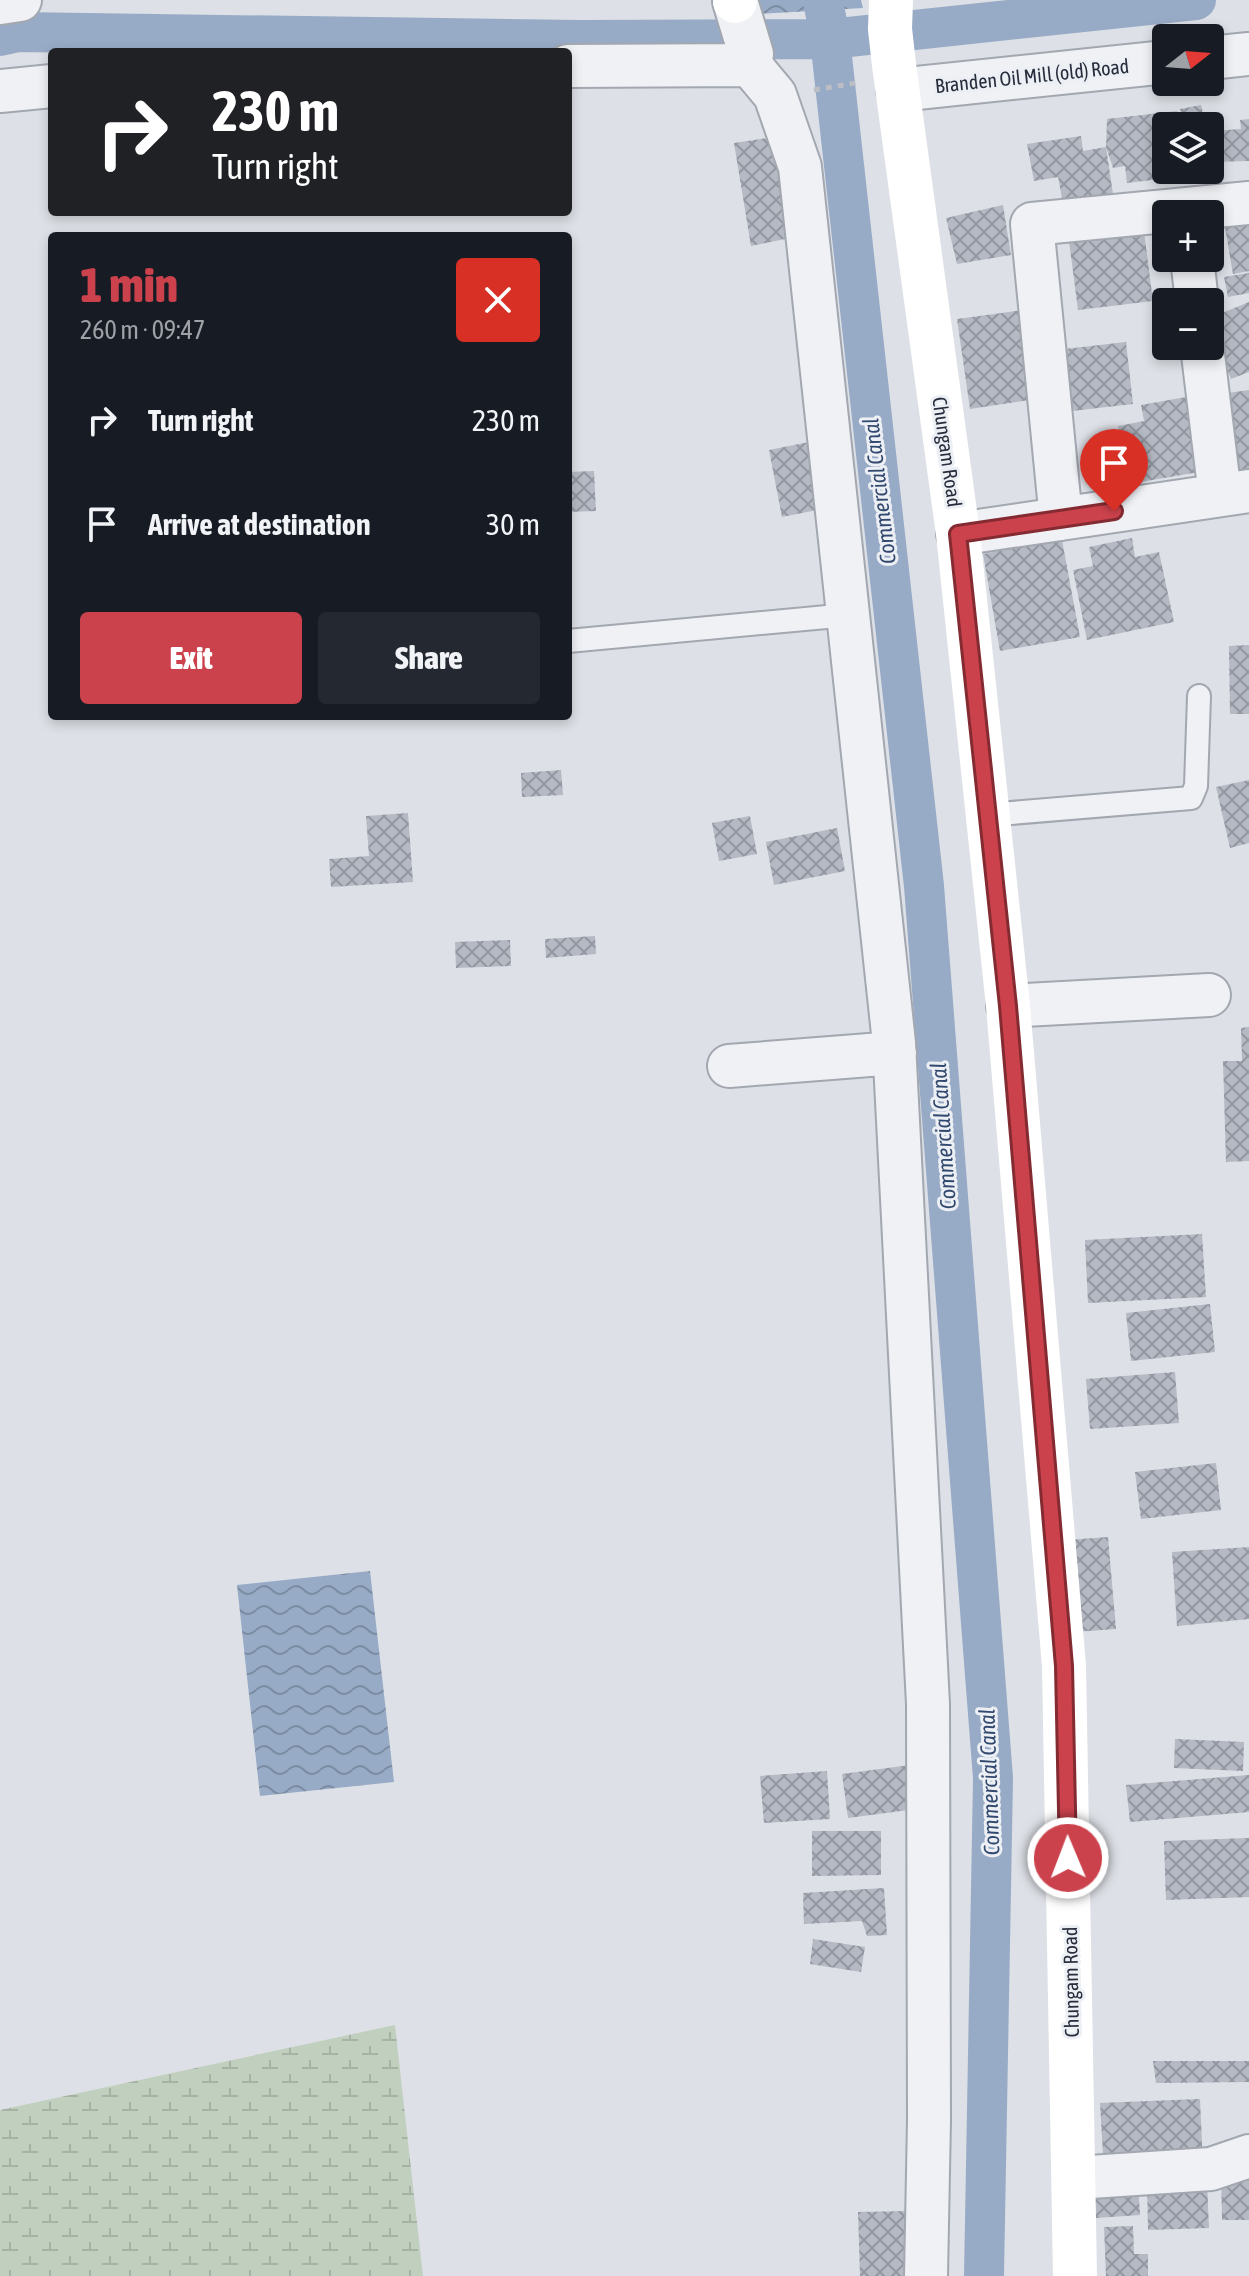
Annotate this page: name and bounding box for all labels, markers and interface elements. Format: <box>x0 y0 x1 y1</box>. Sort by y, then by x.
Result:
north arrow <box>1152 24 1224 96</box>
map controls <box>1152 24 1224 360</box>
street label: Branden Oil Mill (old) Road <box>934 54 1130 97</box>
text: 230 m <box>212 79 339 143</box>
icon: right <box>80 80 184 184</box>
button: layers <box>1152 112 1224 184</box>
text: Turn right <box>212 145 339 187</box>
button: + <box>1152 200 1224 272</box>
text: 1 min <box>80 257 178 312</box>
button: close <box>456 258 540 342</box>
button: − <box>1152 288 1224 360</box>
text: 260 m · 09:47 <box>80 315 205 345</box>
street label: Chungam Road <box>928 395 967 508</box>
icon: right <box>80 398 124 442</box>
text: Turn right <box>148 403 254 437</box>
text: 230 m <box>472 403 540 437</box>
water label: Commercial Canal <box>857 417 901 565</box>
pin <box>1080 429 1148 511</box>
icon: arrive <box>1092 441 1136 485</box>
icon: arrive <box>80 502 124 546</box>
text: Arrive at destination <box>148 507 370 541</box>
text: 30 m <box>486 507 540 541</box>
button: Exit <box>80 612 302 704</box>
button: Share <box>318 612 540 704</box>
water label: Commercial Canal <box>925 1062 961 1210</box>
water label: Commercial Canal <box>973 1708 1005 1856</box>
position arrow <box>1026 1816 1110 1900</box>
street label: Chungam Road <box>1058 1926 1083 2038</box>

